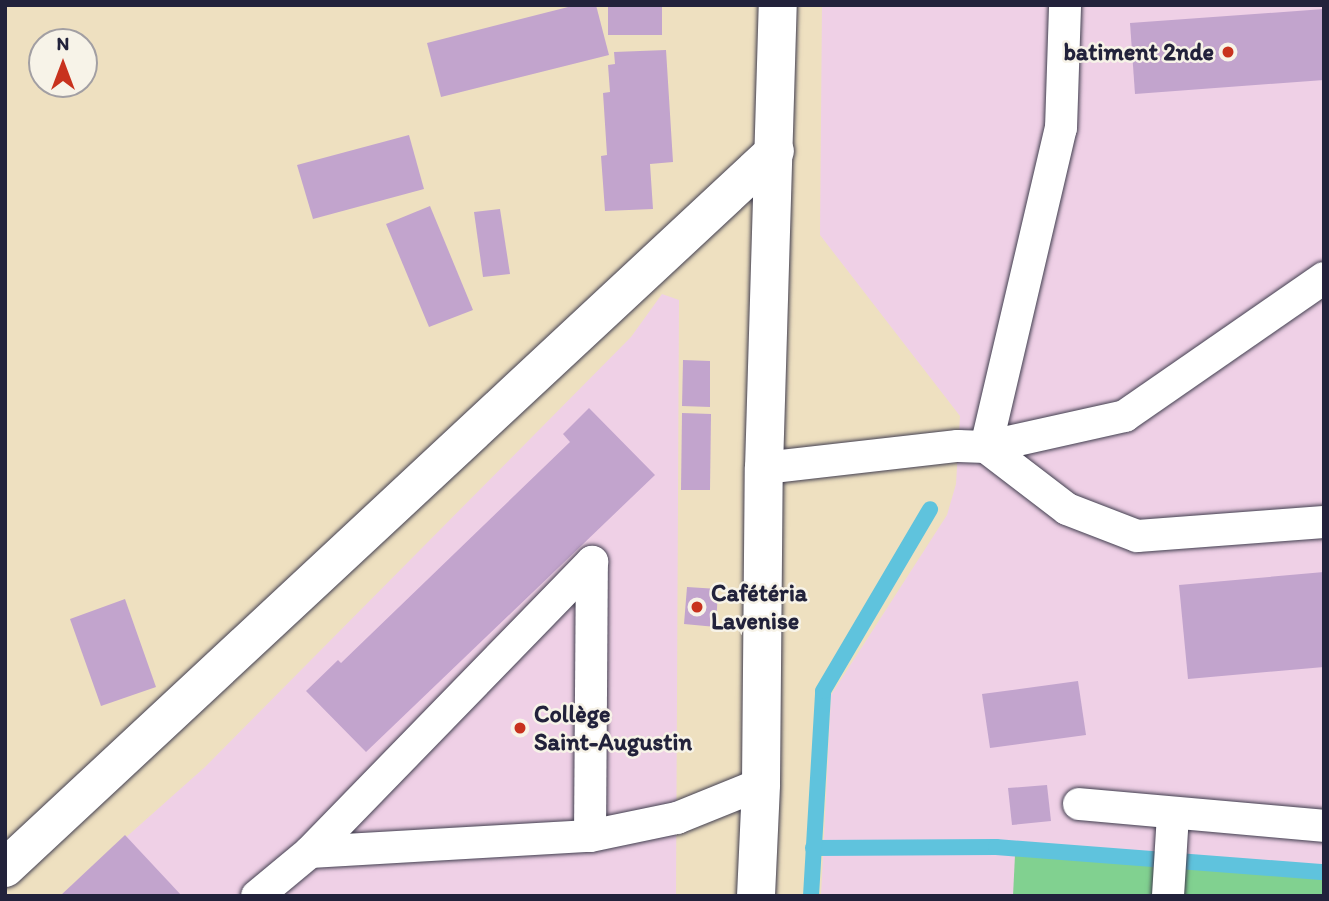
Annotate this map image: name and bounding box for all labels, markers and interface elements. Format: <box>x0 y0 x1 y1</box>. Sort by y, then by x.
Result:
north arrow <box>28 28 98 98</box>
text: N <box>57 32 69 55</box>
place label: batiment 2nde <box>1064 38 1214 66</box>
marker: batiment 2nde <box>1220 44 1236 60</box>
place label: Cafétéria Lavenise <box>711 579 807 635</box>
marker: Cafétéria Lavenise <box>689 599 705 615</box>
place label: Collège Saint-Augustin <box>534 700 692 756</box>
marker: Collège Saint-Augustin <box>512 720 528 736</box>

